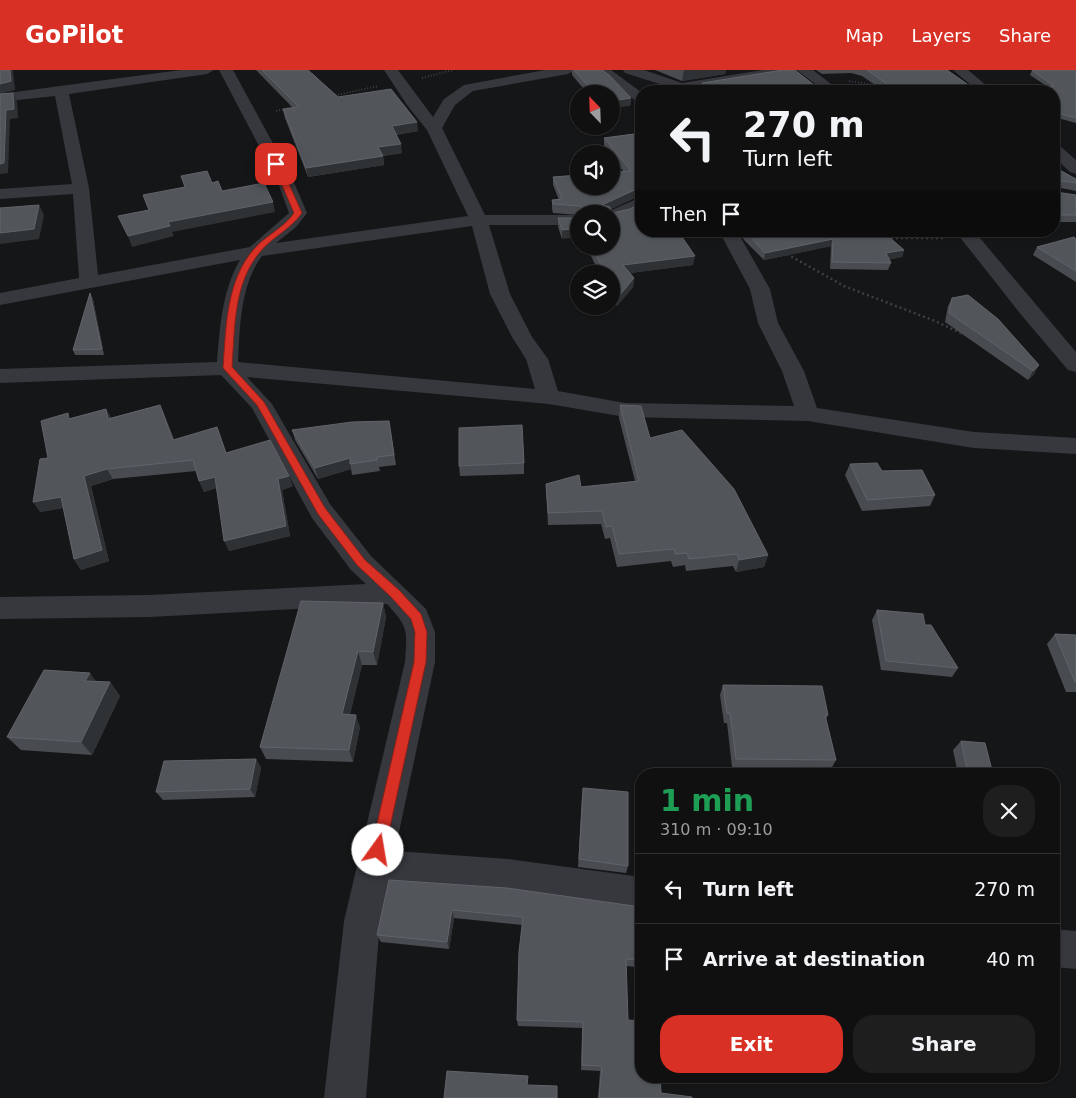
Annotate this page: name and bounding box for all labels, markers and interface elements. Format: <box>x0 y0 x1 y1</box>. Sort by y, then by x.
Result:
text: GoPilot <box>25 21 123 49</box>
text: Map <box>845 25 883 46</box>
text: Layers <box>911 25 971 46</box>
text: Share <box>999 25 1051 46</box>
north arrow <box>570 85 620 135</box>
map controls <box>570 85 620 315</box>
icon: left <box>660 105 725 170</box>
text: 270 m <box>743 105 865 145</box>
pin <box>255 143 297 185</box>
button: sound <box>570 145 620 195</box>
text: Turn left <box>743 146 832 171</box>
icon: arrive <box>262 150 290 178</box>
icon: arrive <box>717 200 745 228</box>
text: Then <box>660 203 707 225</box>
button: search <box>570 205 620 255</box>
button: layers <box>570 265 620 315</box>
text: 1 min <box>660 783 754 818</box>
button: close <box>983 785 1035 837</box>
text: 310 m · 09:10 <box>660 820 773 839</box>
position arrow <box>351 823 403 875</box>
icon: left <box>660 875 688 903</box>
text: Turn left <box>703 878 794 900</box>
text: 270 m <box>974 878 1035 900</box>
icon: arrive <box>660 945 688 973</box>
text: Arrive at destination <box>703 948 925 970</box>
text: 40 m <box>986 948 1035 970</box>
button: Exit <box>660 1015 843 1073</box>
button: Share <box>853 1015 1035 1073</box>

